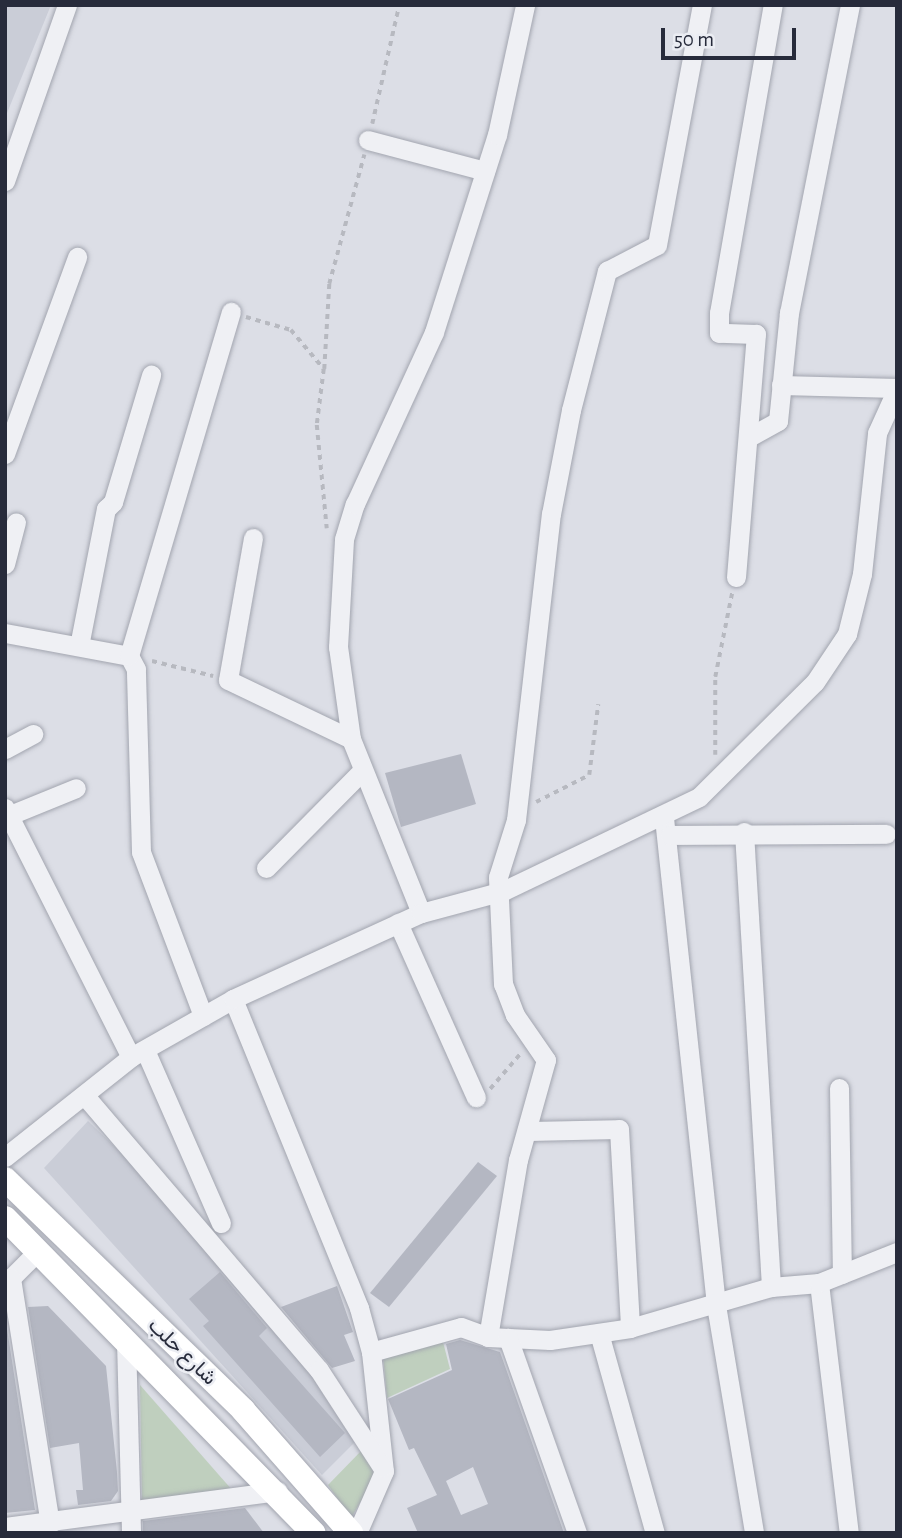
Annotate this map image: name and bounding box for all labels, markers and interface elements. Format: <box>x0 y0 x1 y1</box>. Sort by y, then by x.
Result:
scale bar <box>664 14 799 58</box>
text: 50 m <box>674 29 714 50</box>
street label: شارع حلب <box>142 1313 222 1391</box>

